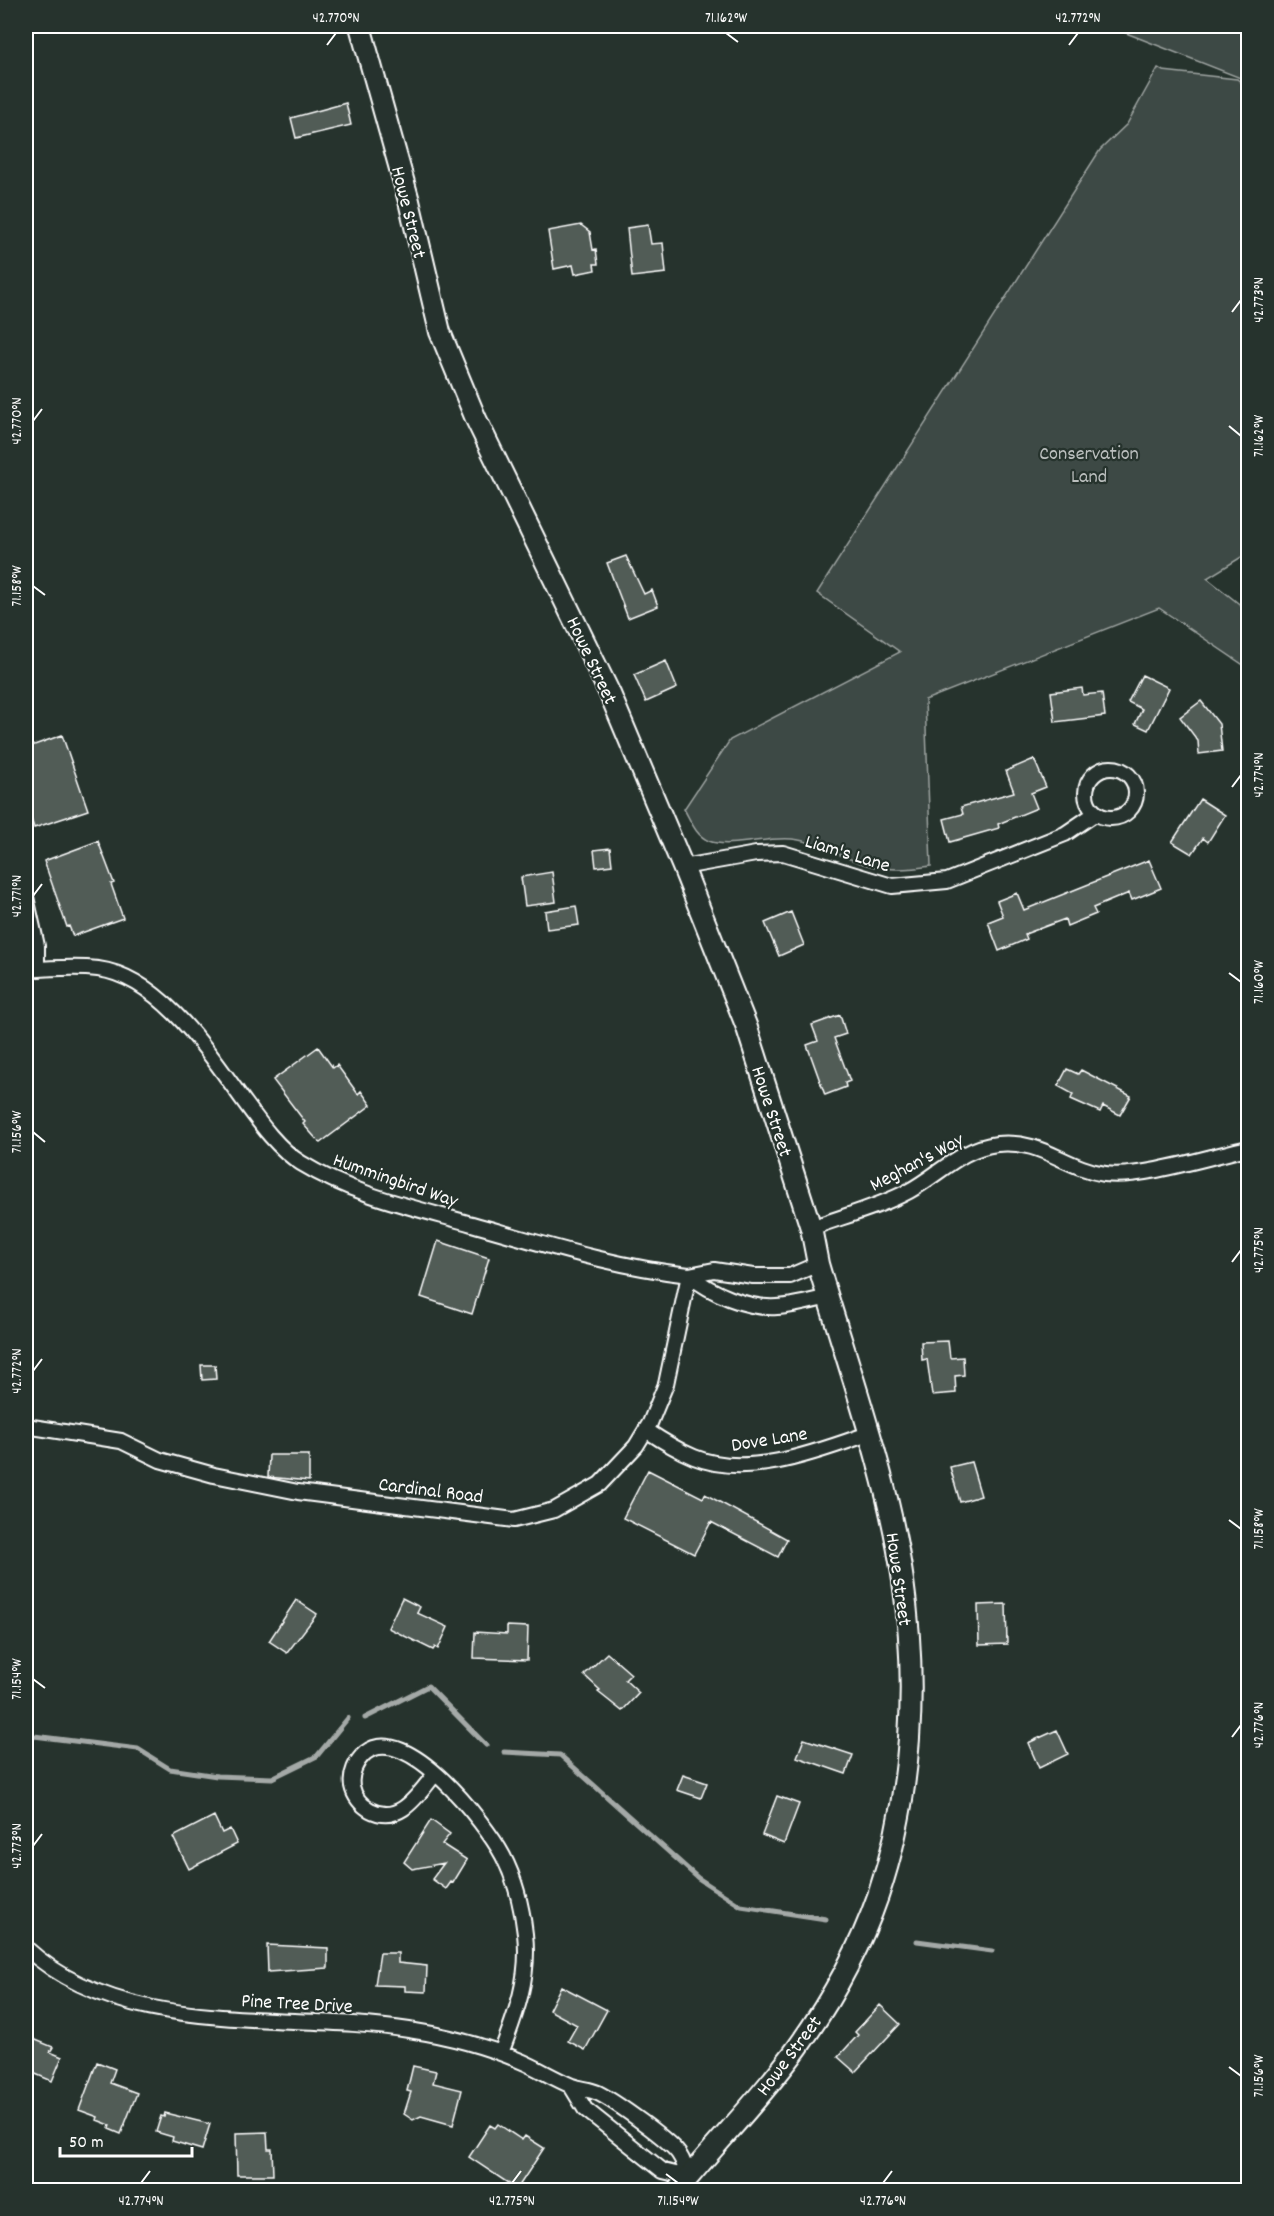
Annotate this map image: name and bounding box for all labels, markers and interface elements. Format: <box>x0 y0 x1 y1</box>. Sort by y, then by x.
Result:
text: 42.770°N <box>312 8 360 30</box>
text: 71.162°W <box>705 8 747 30</box>
text: 42.772°N <box>1055 8 1101 30</box>
street label: Howe Street <box>382 164 432 262</box>
text: 42.773°N <box>1249 277 1271 323</box>
text: 42.770°N <box>7 397 29 445</box>
text: 71.162°W <box>1249 415 1271 457</box>
park label: Conservation Land <box>1039 441 1139 492</box>
text: 71.158°W <box>7 565 29 607</box>
street label: Howe Street <box>558 613 623 710</box>
text: 42.774°N <box>1249 752 1271 798</box>
street label: Liam's Lane <box>801 829 893 881</box>
text: 42.771°N <box>7 875 29 917</box>
text: 71.160°W <box>1249 960 1271 1004</box>
street label: Howe Street <box>742 1063 798 1161</box>
text: 71.156°W <box>7 1110 29 1153</box>
street label: Meghan's Way <box>865 1127 970 1200</box>
street label: Hummingbird Way <box>329 1147 462 1217</box>
text: 42.775°N <box>1249 1227 1271 1273</box>
text: 42.772°N <box>7 1348 29 1394</box>
street label: Dove Lane <box>729 1421 810 1461</box>
street label: Cardinal Road <box>377 1472 484 1512</box>
text: 71.158°W <box>1249 1508 1271 1550</box>
street label: Howe Street <box>877 1531 917 1628</box>
text: 71.154°W <box>7 1658 29 1700</box>
text: 42.776°N <box>1249 1702 1271 1748</box>
text: 42.773°N <box>7 1823 29 1869</box>
street label: Pine Tree Drive <box>240 1988 353 2022</box>
street label: Howe Street <box>751 2011 830 2103</box>
text: 71.156°W <box>1249 2054 1271 2097</box>
scale bar <box>60 2120 192 2158</box>
text: 50 m <box>69 2131 104 2156</box>
text: 42.774°N <box>118 2191 164 2213</box>
text: 42.775°N <box>489 2191 535 2213</box>
text: 71.154°W <box>657 2191 699 2213</box>
text: 42.776°N <box>860 2191 906 2213</box>

